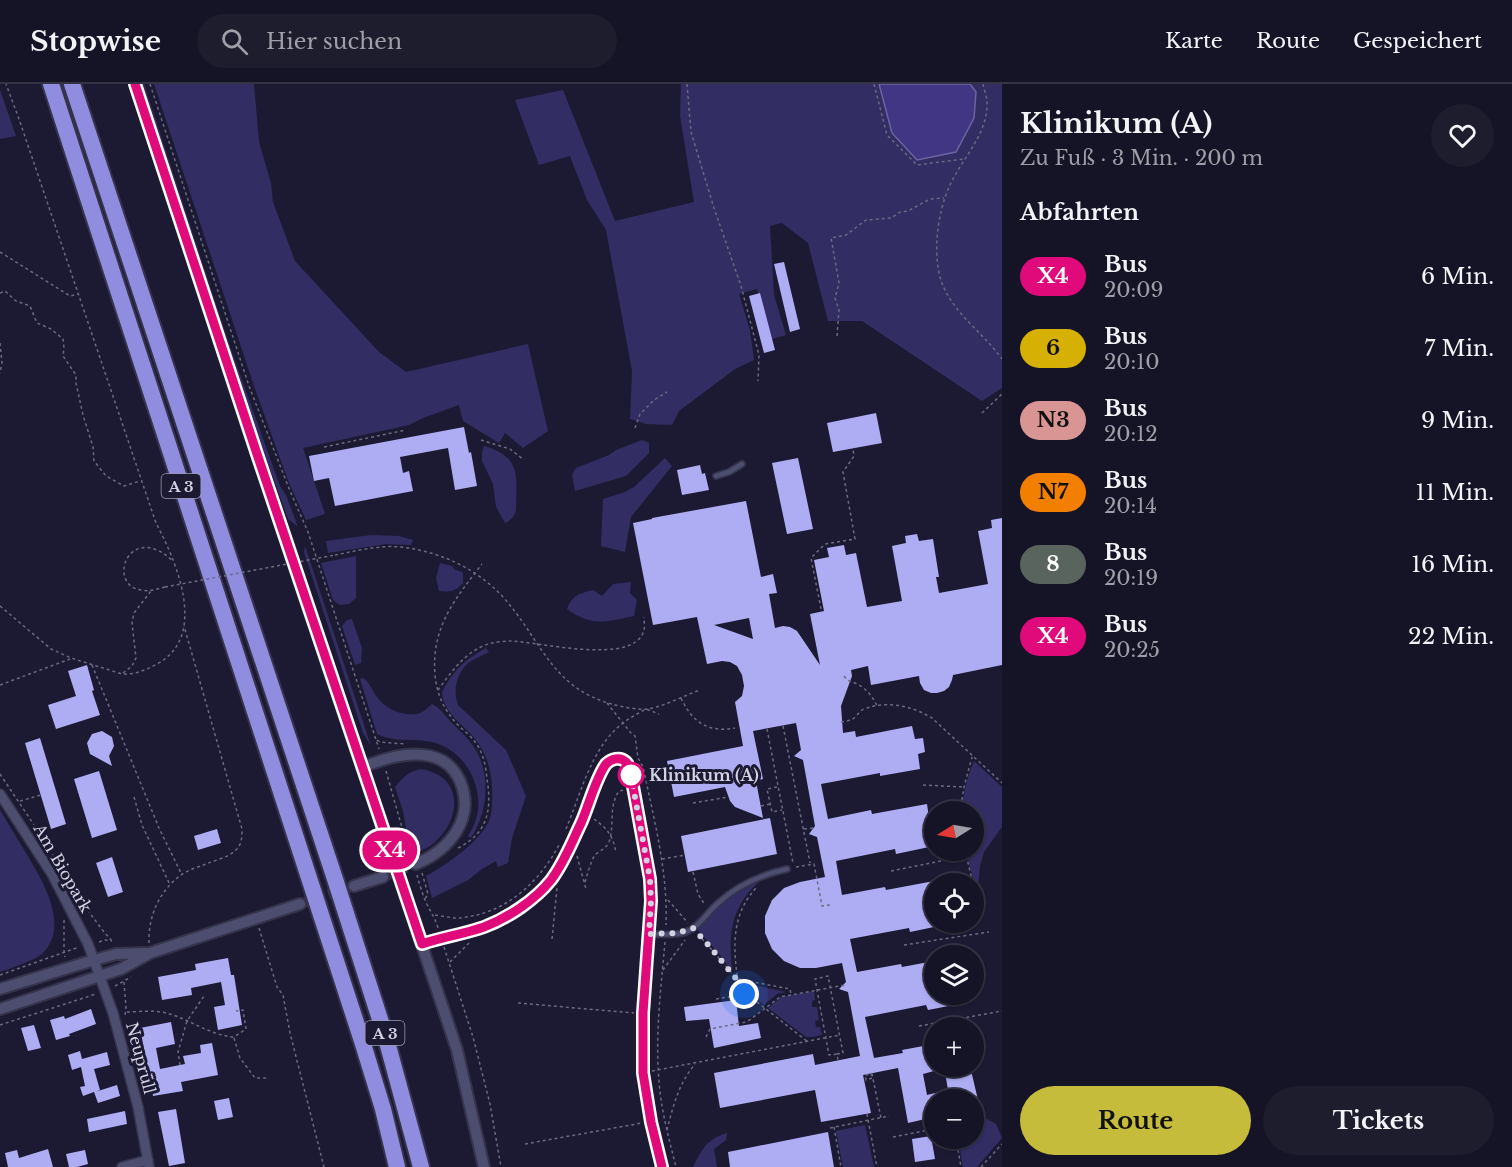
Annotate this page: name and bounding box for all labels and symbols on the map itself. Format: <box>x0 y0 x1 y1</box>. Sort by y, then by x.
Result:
road number: A 3 <box>162 474 201 498</box>
marker: Klinikum (A) <box>618 762 644 788</box>
place label: Klinikum (A) <box>649 765 759 785</box>
north arrow <box>924 801 984 861</box>
street label: Am Biopark <box>29 819 97 916</box>
line badge: X4 <box>363 830 417 870</box>
your location <box>729 979 759 1009</box>
street label: Neuprüll <box>122 1020 160 1096</box>
road number: A 3 <box>366 1021 404 1045</box>

